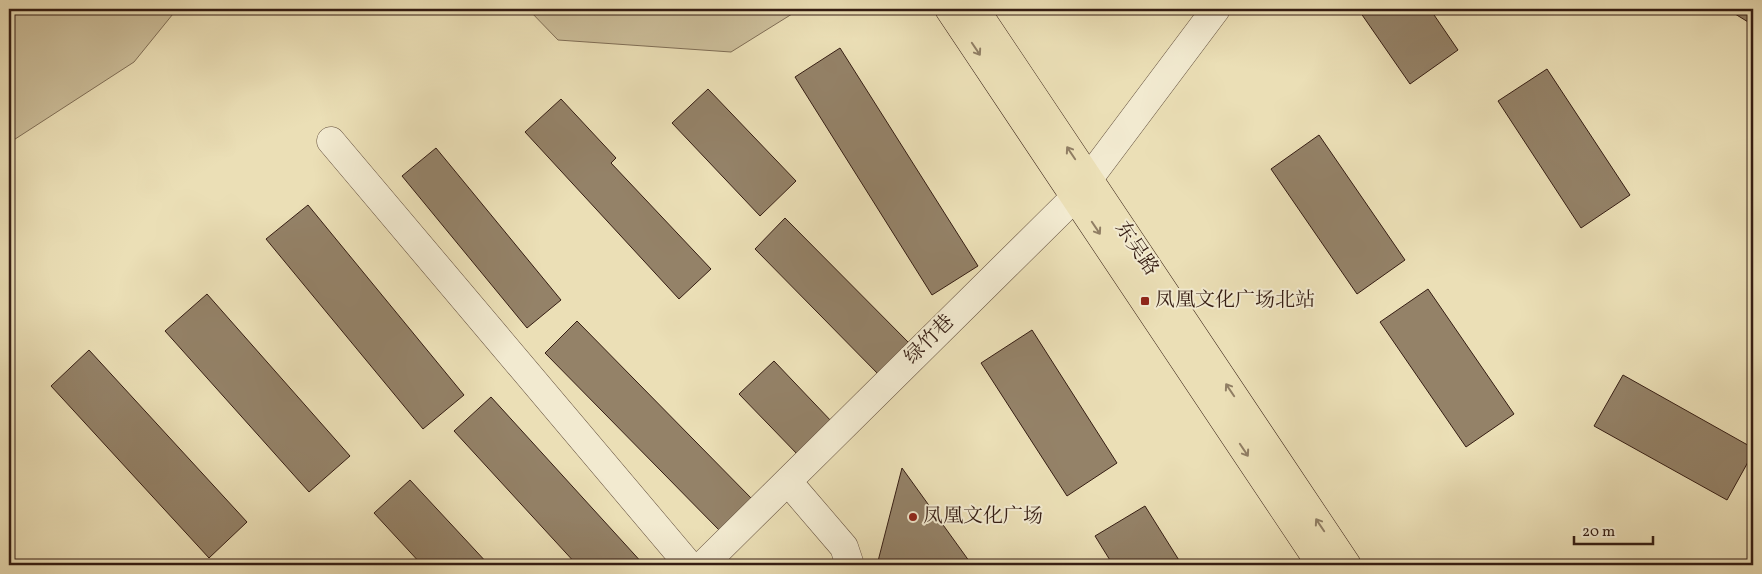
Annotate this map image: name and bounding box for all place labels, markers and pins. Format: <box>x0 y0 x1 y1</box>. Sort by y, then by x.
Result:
place label: 凤凰文化广场北站 <box>1155 287 1315 315</box>
marker: 凤凰文化广场北站 <box>1139 295 1151 307</box>
place label: 凤凰文化广场 <box>923 503 1043 531</box>
marker: 凤凰文化广场 <box>907 511 919 523</box>

